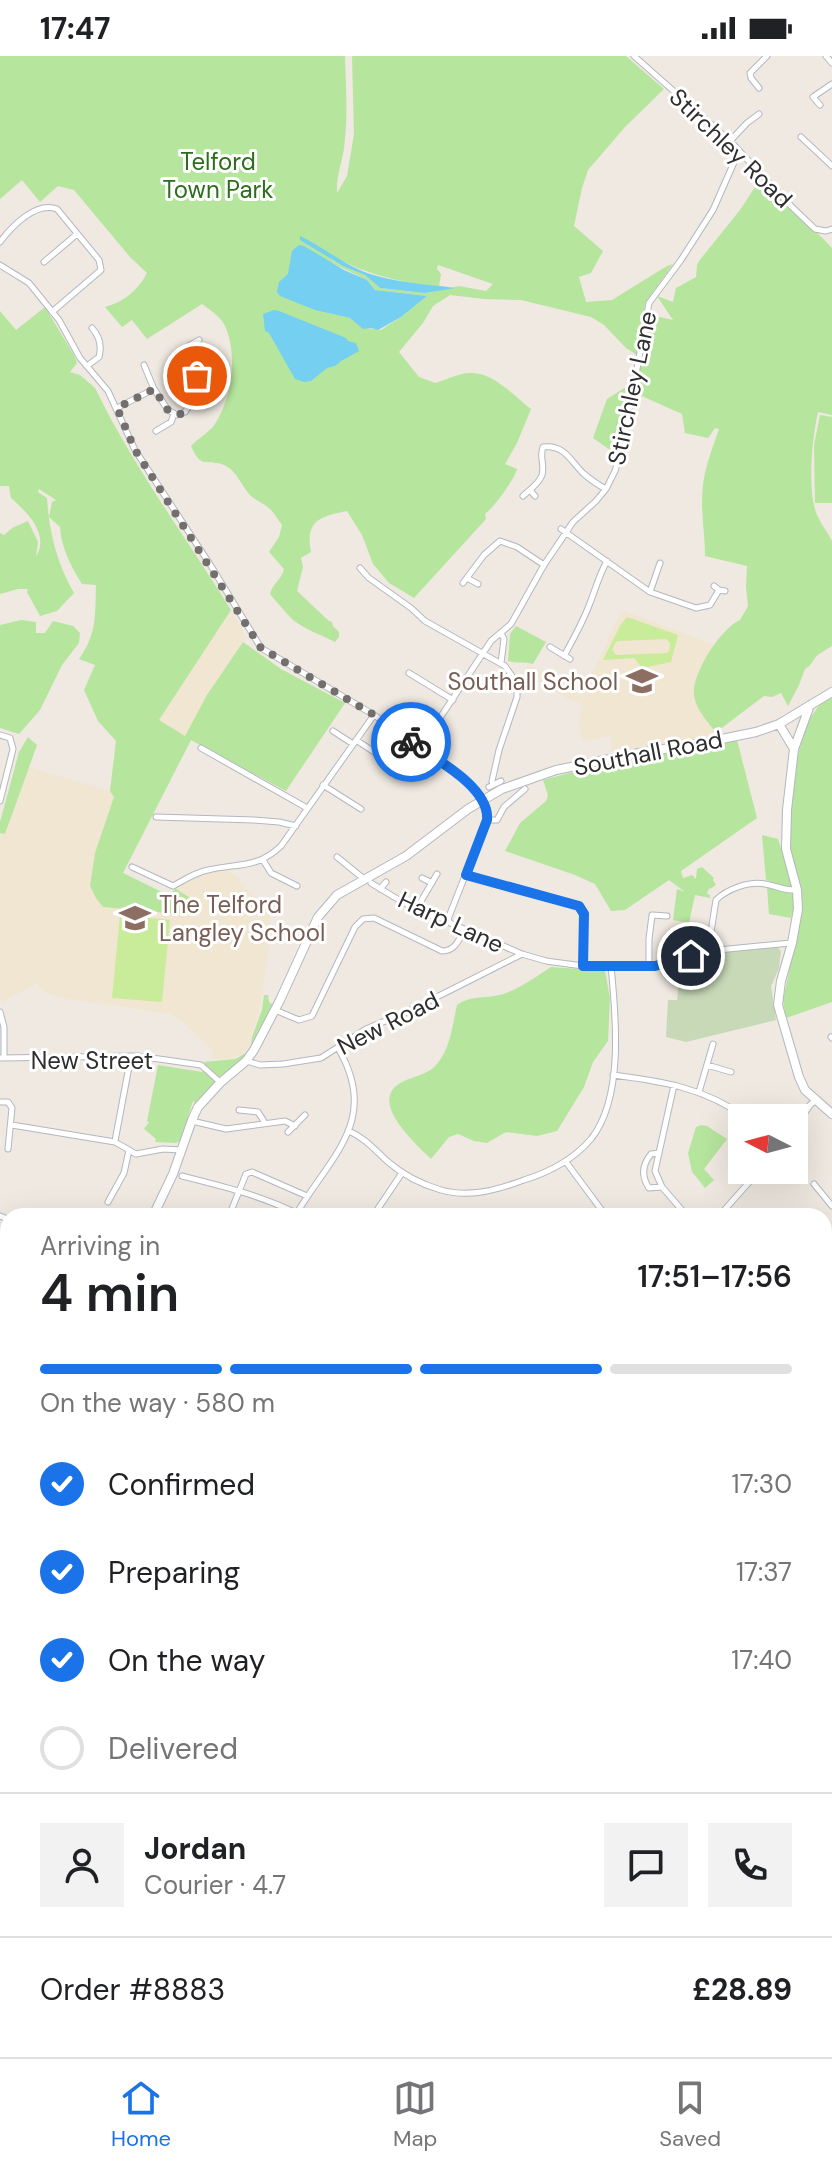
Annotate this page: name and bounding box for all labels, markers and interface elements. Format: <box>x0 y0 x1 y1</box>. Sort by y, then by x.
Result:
text: 17:47 <box>40 9 110 48</box>
street label: Stirchley Road <box>663 82 799 214</box>
park label: Telford Town Park <box>163 146 273 205</box>
street label: Stirchley Lane <box>601 308 663 468</box>
pin <box>163 342 231 410</box>
icon: bag <box>175 354 219 398</box>
school or university icon: Southall School <box>625 664 659 698</box>
place label: Southall School <box>447 666 618 697</box>
courier <box>371 702 451 782</box>
icon: bike <box>389 720 433 764</box>
street label: Southall Road <box>571 723 725 783</box>
street label: Harp Lane <box>393 884 509 960</box>
place label: The Telford Langley School <box>159 889 325 948</box>
school or university icon: The Telford Langley School <box>118 901 152 935</box>
pin <box>657 922 725 990</box>
icon: home <box>669 934 713 978</box>
street label: New Road <box>332 984 444 1062</box>
street label: New Street <box>31 1045 153 1076</box>
north arrow <box>728 1104 808 1184</box>
map controls <box>728 1104 808 1184</box>
text: Arriving in <box>40 1229 160 1263</box>
text: 17:51–17:56 <box>637 1257 792 1296</box>
text: 4 min <box>40 1259 179 1327</box>
text: On the way · 580 m <box>40 1386 275 1420</box>
icon: check <box>40 1462 84 1506</box>
text: Confirmed <box>108 1465 255 1504</box>
text: 17:30 <box>732 1467 792 1501</box>
icon: check <box>40 1550 84 1594</box>
text: Preparing <box>108 1553 240 1592</box>
text: 17:37 <box>736 1555 792 1589</box>
icon: check <box>40 1638 84 1682</box>
text: On the way <box>108 1641 265 1680</box>
text: 17:40 <box>731 1643 792 1677</box>
text: Delivered <box>108 1729 238 1768</box>
button: person <box>40 1823 124 1907</box>
button: chat <box>604 1823 688 1907</box>
button: phone <box>708 1823 792 1907</box>
text: Jordan <box>144 1829 246 1868</box>
text: Courier · 4.7 <box>144 1868 286 1902</box>
text: Order #8883 <box>40 1970 225 2009</box>
text: £28.89 <box>692 1970 792 2009</box>
tab: Home <box>111 2076 171 2153</box>
tab: Map <box>393 2076 437 2153</box>
tab: Saved <box>659 2076 721 2153</box>

